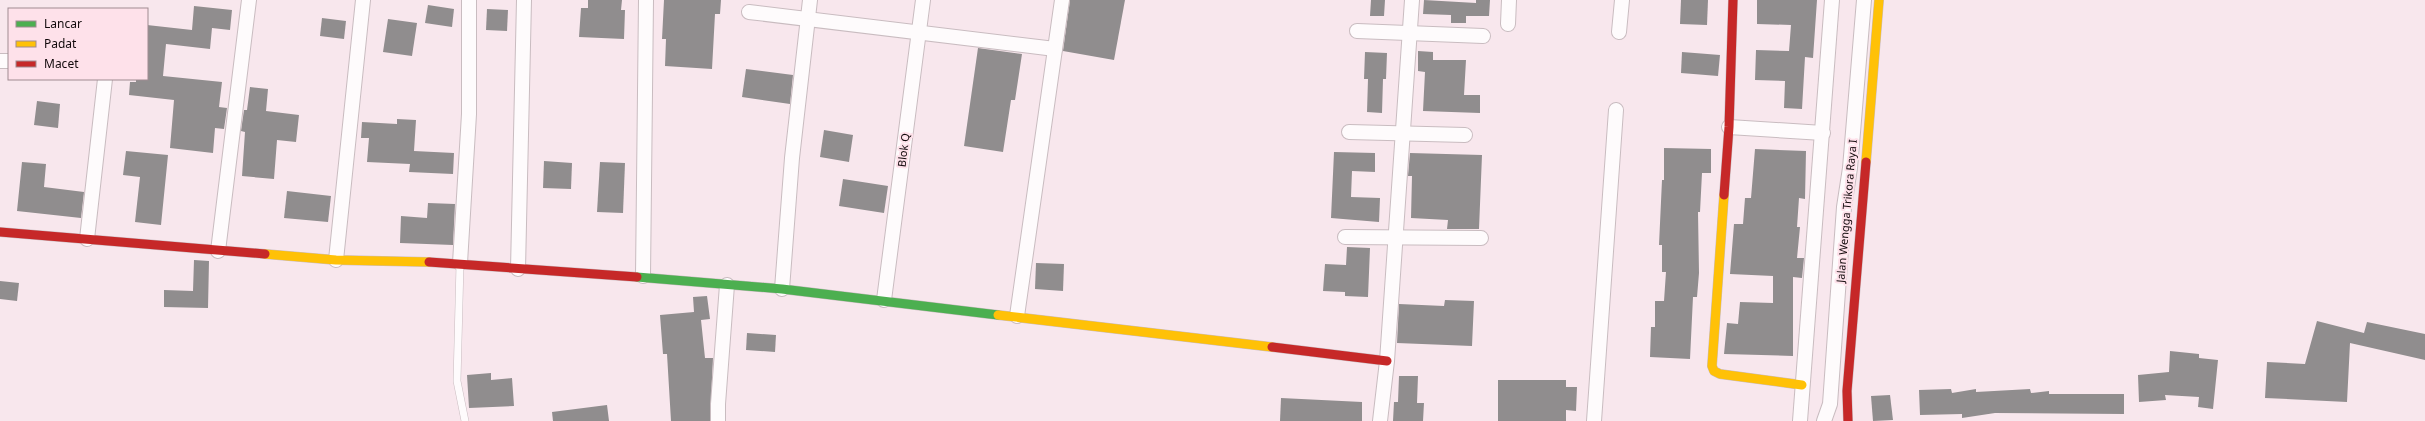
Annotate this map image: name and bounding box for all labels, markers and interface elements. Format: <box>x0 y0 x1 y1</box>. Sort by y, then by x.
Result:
legend <box>8 8 148 80</box>
text: Lancar <box>44 15 82 32</box>
text: Padat <box>44 35 77 52</box>
text: Macet <box>44 55 79 72</box>
street label: Blok Q <box>893 132 913 168</box>
street label: Jalan Wengga Trikora Raya I <box>1832 139 1860 284</box>

